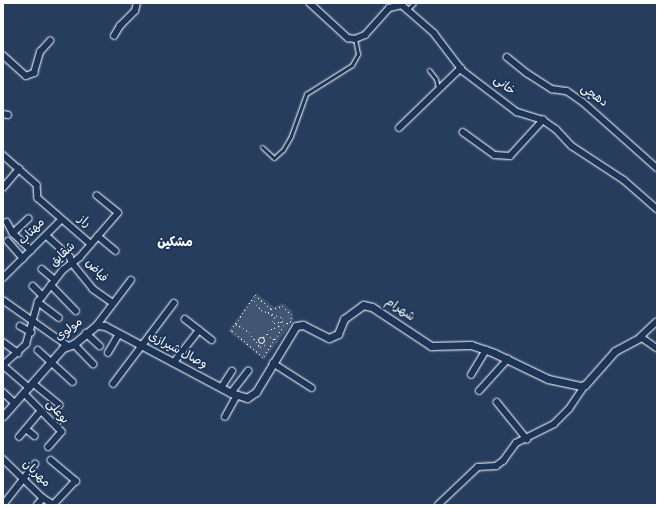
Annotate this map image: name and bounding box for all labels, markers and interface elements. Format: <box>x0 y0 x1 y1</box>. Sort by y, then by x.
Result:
street label: خانی <box>489 74 517 100</box>
street label: دهچی <box>577 82 609 112</box>
street label: راز <box>74 214 92 232</box>
street label: مهتاب <box>17 217 49 249</box>
district label: مشکین <box>157 236 193 252</box>
street label: شقایق <box>48 241 80 271</box>
street label: فیاض <box>81 257 109 287</box>
street label: شهرام <box>382 296 416 326</box>
street label: مولوی <box>53 316 87 346</box>
street label: وصال شیرازی <box>145 330 209 374</box>
street label: بوعلی <box>42 398 70 428</box>
street label: مهربان <box>18 458 52 492</box>

